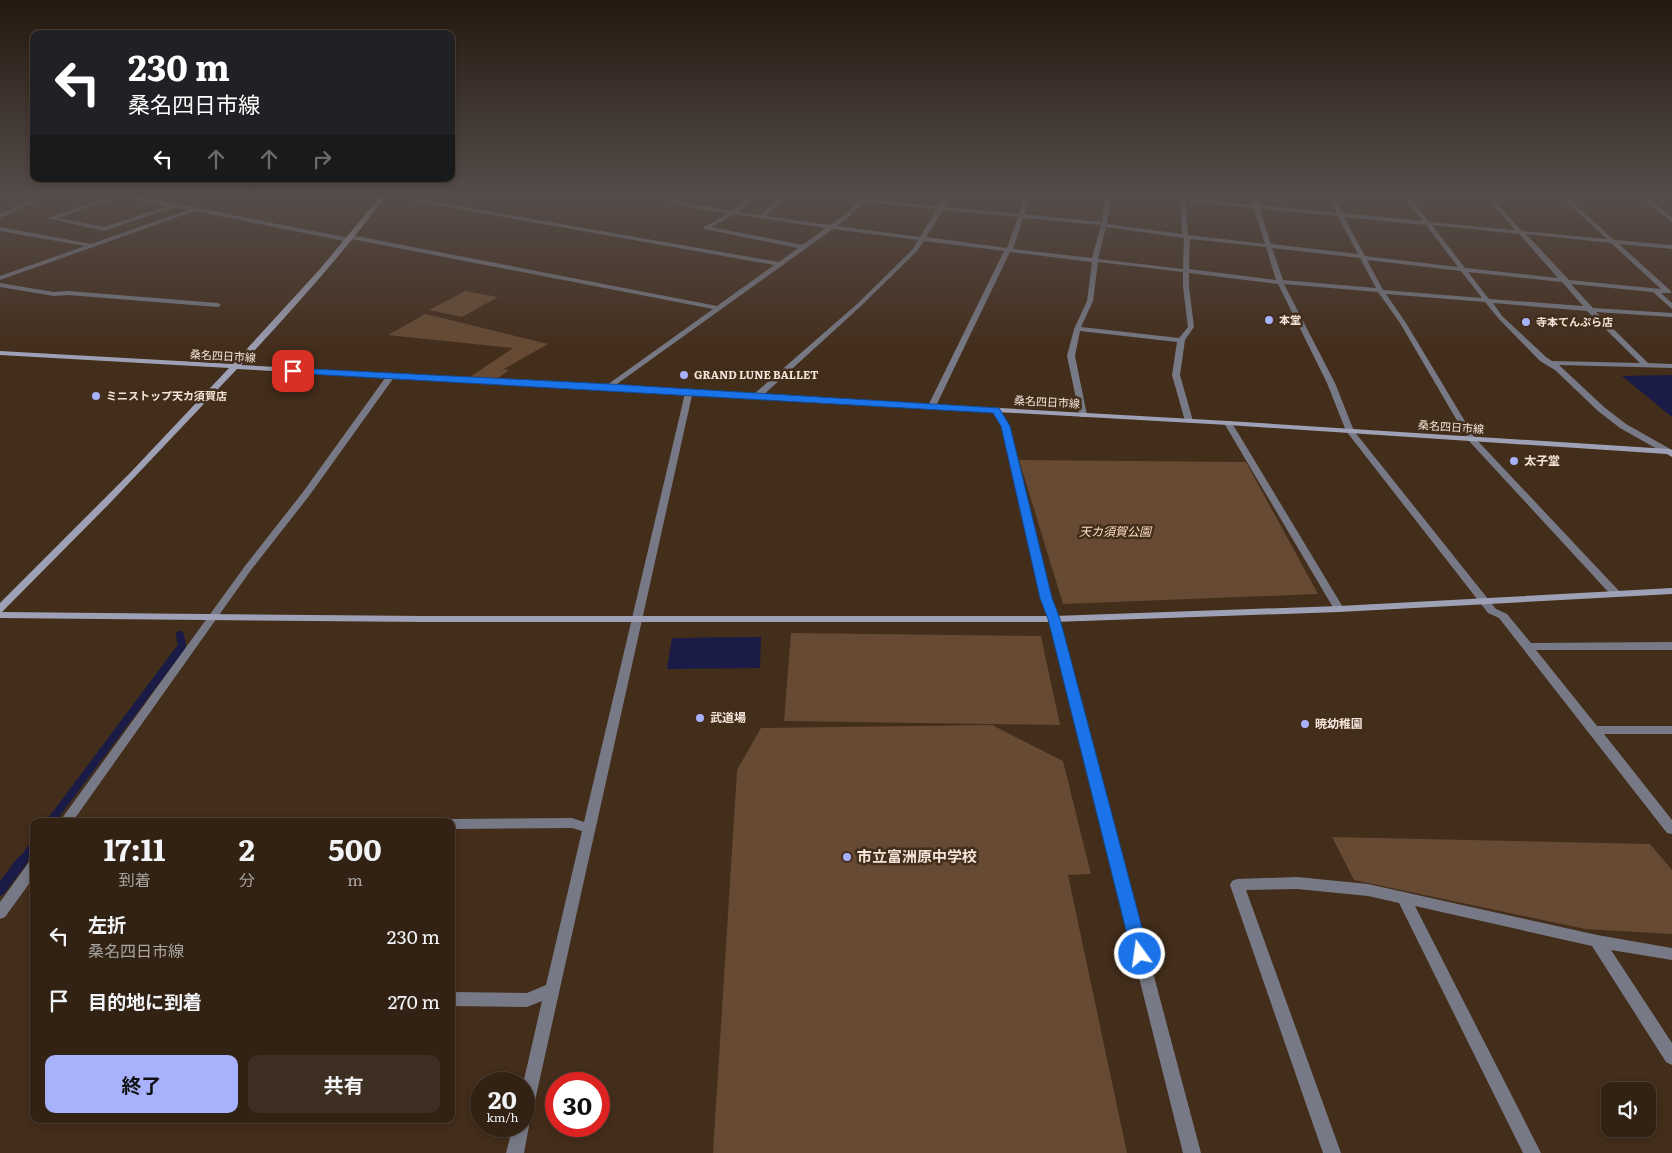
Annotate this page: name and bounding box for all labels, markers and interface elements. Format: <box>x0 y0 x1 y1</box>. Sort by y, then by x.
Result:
text: 230 m <box>128 40 230 92</box>
icon: left <box>45 50 110 115</box>
text: 桑名四日市線 <box>128 87 260 120</box>
icon: left <box>149 145 177 173</box>
icon: ahead <box>202 145 230 173</box>
icon: ahead <box>255 145 283 173</box>
icon: right <box>308 145 336 173</box>
place label: 本堂 <box>1279 311 1301 327</box>
place label: 寺本てんぷら店 <box>1536 313 1613 329</box>
marker: 本堂 <box>1263 314 1275 326</box>
marker: 寺本てんぷら店 <box>1520 316 1532 328</box>
street label: 桑名四日市線 <box>190 345 256 365</box>
pin <box>272 350 314 392</box>
icon: arrive <box>279 357 307 385</box>
place label: GRAND LUNE BALLET <box>694 366 818 382</box>
marker: GRAND LUNE BALLET <box>678 369 690 381</box>
place label: ミニストップ天カ須賀店 <box>106 387 227 403</box>
marker: ミニストップ天カ須賀店 <box>90 390 102 402</box>
street label: 桑名四日市線 <box>1014 391 1080 411</box>
street label: 桑名四日市線 <box>1418 416 1485 436</box>
place label: 太子堂 <box>1524 451 1560 469</box>
marker: 太子堂 <box>1508 455 1520 467</box>
park label: 天カ須賀公園 <box>1079 522 1153 540</box>
place label: 武道場 <box>710 708 746 726</box>
marker: 武道場 <box>694 712 706 724</box>
place label: 暁幼稚園 <box>1315 714 1363 732</box>
marker: 暁幼稚園 <box>1299 718 1311 730</box>
text: 17:11 <box>103 826 165 870</box>
text: 2 <box>239 826 255 870</box>
text: 500 <box>328 826 382 870</box>
place label: 市立富洲原中学校 <box>857 844 977 867</box>
marker: 市立富洲原中学校 <box>841 851 853 863</box>
text: 到着 <box>118 867 150 891</box>
text: 分 <box>239 867 255 891</box>
text: m <box>347 867 363 891</box>
text: 左折 <box>88 910 126 938</box>
icon: left <box>45 922 73 950</box>
text: 230 m <box>387 922 440 950</box>
position arrow <box>1113 927 1165 979</box>
text: 桑名四日市線 <box>88 938 184 962</box>
icon: arrive <box>45 987 73 1015</box>
text: 目的地に到着 <box>88 987 202 1015</box>
text: 270 m <box>388 987 440 1015</box>
button: 終了 <box>45 1055 238 1113</box>
button: 共有 <box>248 1055 440 1113</box>
speed limit sign: 30 <box>545 1072 610 1137</box>
text: 20 <box>488 1080 517 1117</box>
map controls <box>1601 1082 1656 1137</box>
button: sound <box>1601 1082 1656 1137</box>
text: km/h <box>487 1108 518 1126</box>

